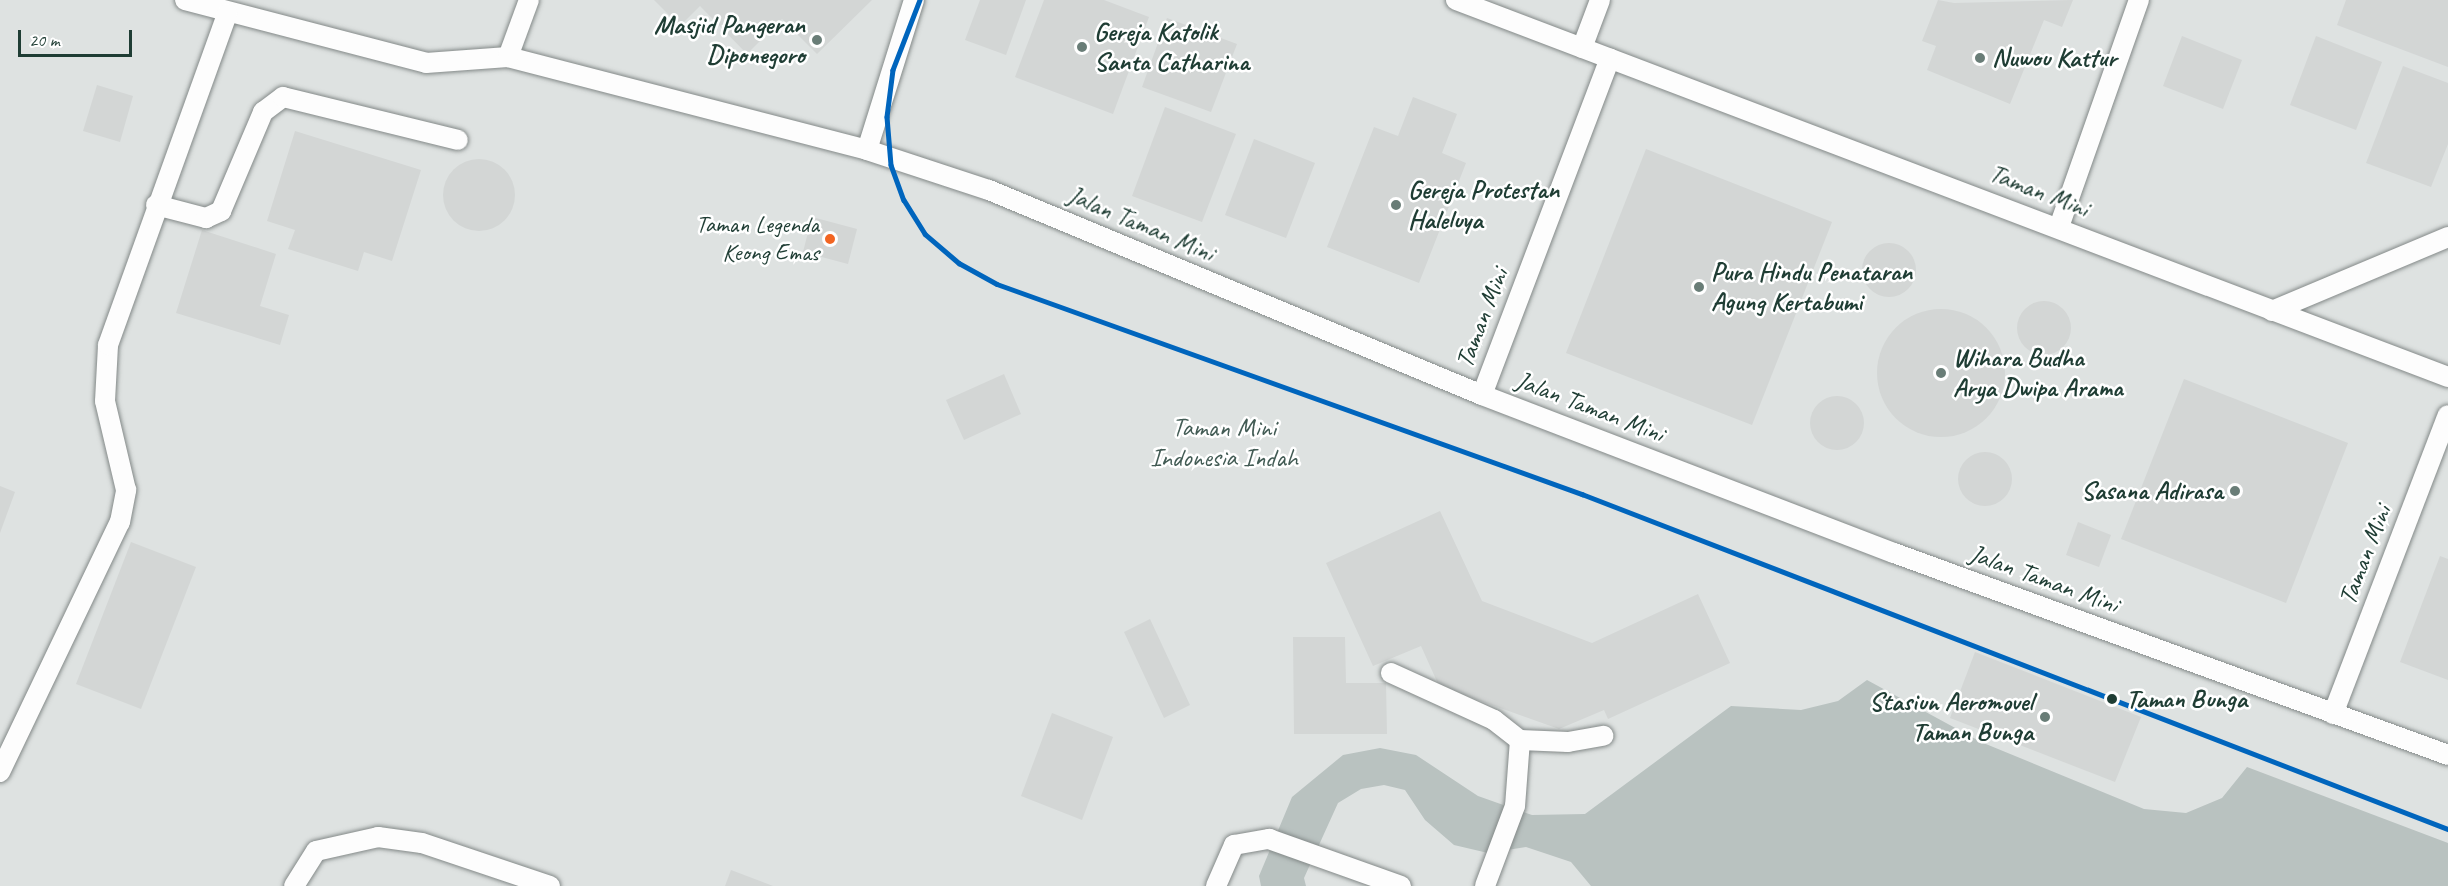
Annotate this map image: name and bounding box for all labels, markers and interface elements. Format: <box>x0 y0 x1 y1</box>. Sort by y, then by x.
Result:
place label: Masjid Pangeran Diponegoro <box>653 9 805 70</box>
place label: Gereja Katolik Santa Catharina <box>1094 16 1249 77</box>
scale bar <box>21 18 135 56</box>
text: 20 m <box>29 29 60 51</box>
marker: Masjid Pangeran Diponegoro <box>810 33 824 47</box>
marker: Gereja Katolik Santa Catharina <box>1075 40 1089 54</box>
place label: Nuwou Kattur <box>1992 42 2116 74</box>
marker: Nuwou Kattur <box>1973 51 1987 65</box>
street label: Taman Mini <box>1985 158 2093 224</box>
place label: Gereja Protestan Haleluya <box>1408 174 1559 236</box>
street label: Jalan Taman Mini <box>1063 179 1219 269</box>
marker: Gereja Protestan Haleluya <box>1389 198 1403 212</box>
place label: Taman Legenda Keong Emas <box>696 211 819 267</box>
marker: Taman Legenda Keong Emas <box>824 233 836 245</box>
place label: Pura Hindu Penataran Agung Kertabumi <box>1711 256 1912 318</box>
street label: Taman Mini <box>1449 264 1515 372</box>
marker: Pura Hindu Penataran Agung Kertabumi <box>1692 280 1706 294</box>
place label: Wihara Budha Arya Dwipa Arama <box>1953 342 2124 404</box>
street label: Jalan Taman Mini <box>1512 364 1668 450</box>
marker: Wihara Budha Arya Dwipa Arama <box>1934 366 1948 380</box>
park label: Taman Mini Indonesia Indah <box>1150 412 1298 473</box>
place label: Sasana Adirasa <box>2081 475 2223 507</box>
marker: Sasana Adirasa <box>2228 484 2242 498</box>
street label: Taman Mini <box>2332 501 2398 609</box>
street label: Jalan Taman Mini <box>1965 538 2123 620</box>
place label: Taman Bunga <box>2126 683 2246 715</box>
place label: Stasiun Aeromovel Taman Bunga <box>1869 686 2033 748</box>
marker: Taman Bunga <box>2103 690 2121 708</box>
marker: Stasiun Aeromovel Taman Bunga <box>2038 710 2052 724</box>

